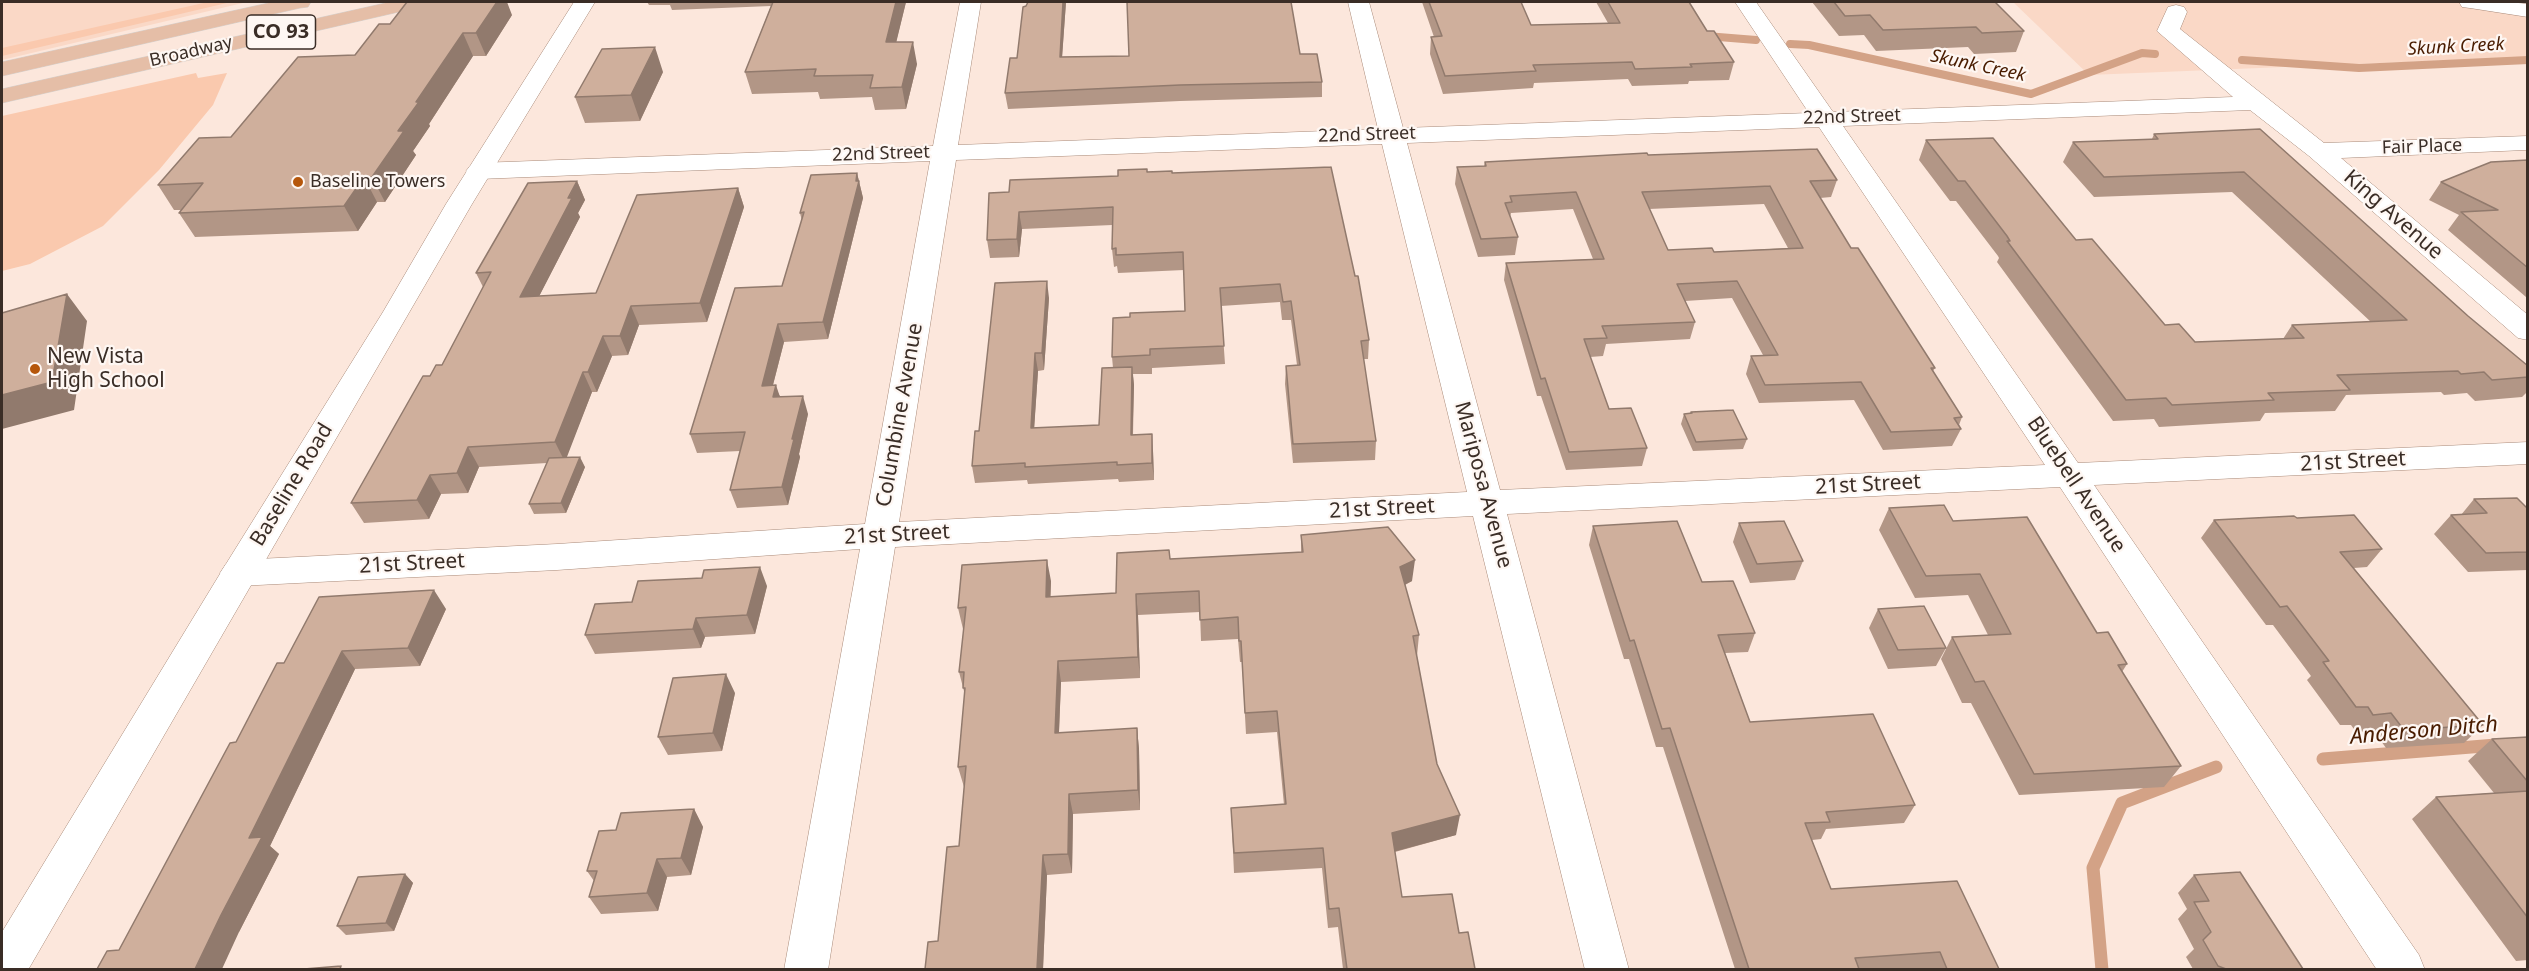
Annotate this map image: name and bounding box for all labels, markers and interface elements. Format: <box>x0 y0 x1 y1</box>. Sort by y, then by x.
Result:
road number: CO 93 <box>246 15 316 49</box>
street label: Broadway <box>148 32 234 72</box>
water label: Skunk Creek <box>2407 34 2505 60</box>
water label: Skunk Creek <box>1928 45 2028 87</box>
street label: 22nd Street <box>1803 105 1901 129</box>
street label: 22nd Street <box>1318 123 1416 147</box>
street label: Fair Place <box>2381 135 2463 159</box>
street label: 22nd Street <box>832 142 930 166</box>
street label: King Avenue <box>2338 165 2448 265</box>
place label: Baseline Towers <box>310 171 445 193</box>
marker: Baseline Towers <box>291 175 305 189</box>
street label: Columbine Avenue <box>871 321 929 509</box>
place label: New Vista High School <box>47 344 165 394</box>
marker: New Vista High School <box>28 362 42 376</box>
street label: Mariposa Avenue <box>1449 399 1517 571</box>
street label: Bluebell Avenue <box>2021 412 2131 558</box>
street label: Baseline Road <box>245 419 339 551</box>
street label: 21st Street <box>2300 447 2406 477</box>
street label: 21st Street <box>1815 470 1921 500</box>
street label: 21st Street <box>1329 494 1435 524</box>
street label: 21st Street <box>844 520 950 550</box>
street label: 21st Street <box>359 549 465 579</box>
water label: Anderson Ditch <box>2349 711 2499 751</box>

